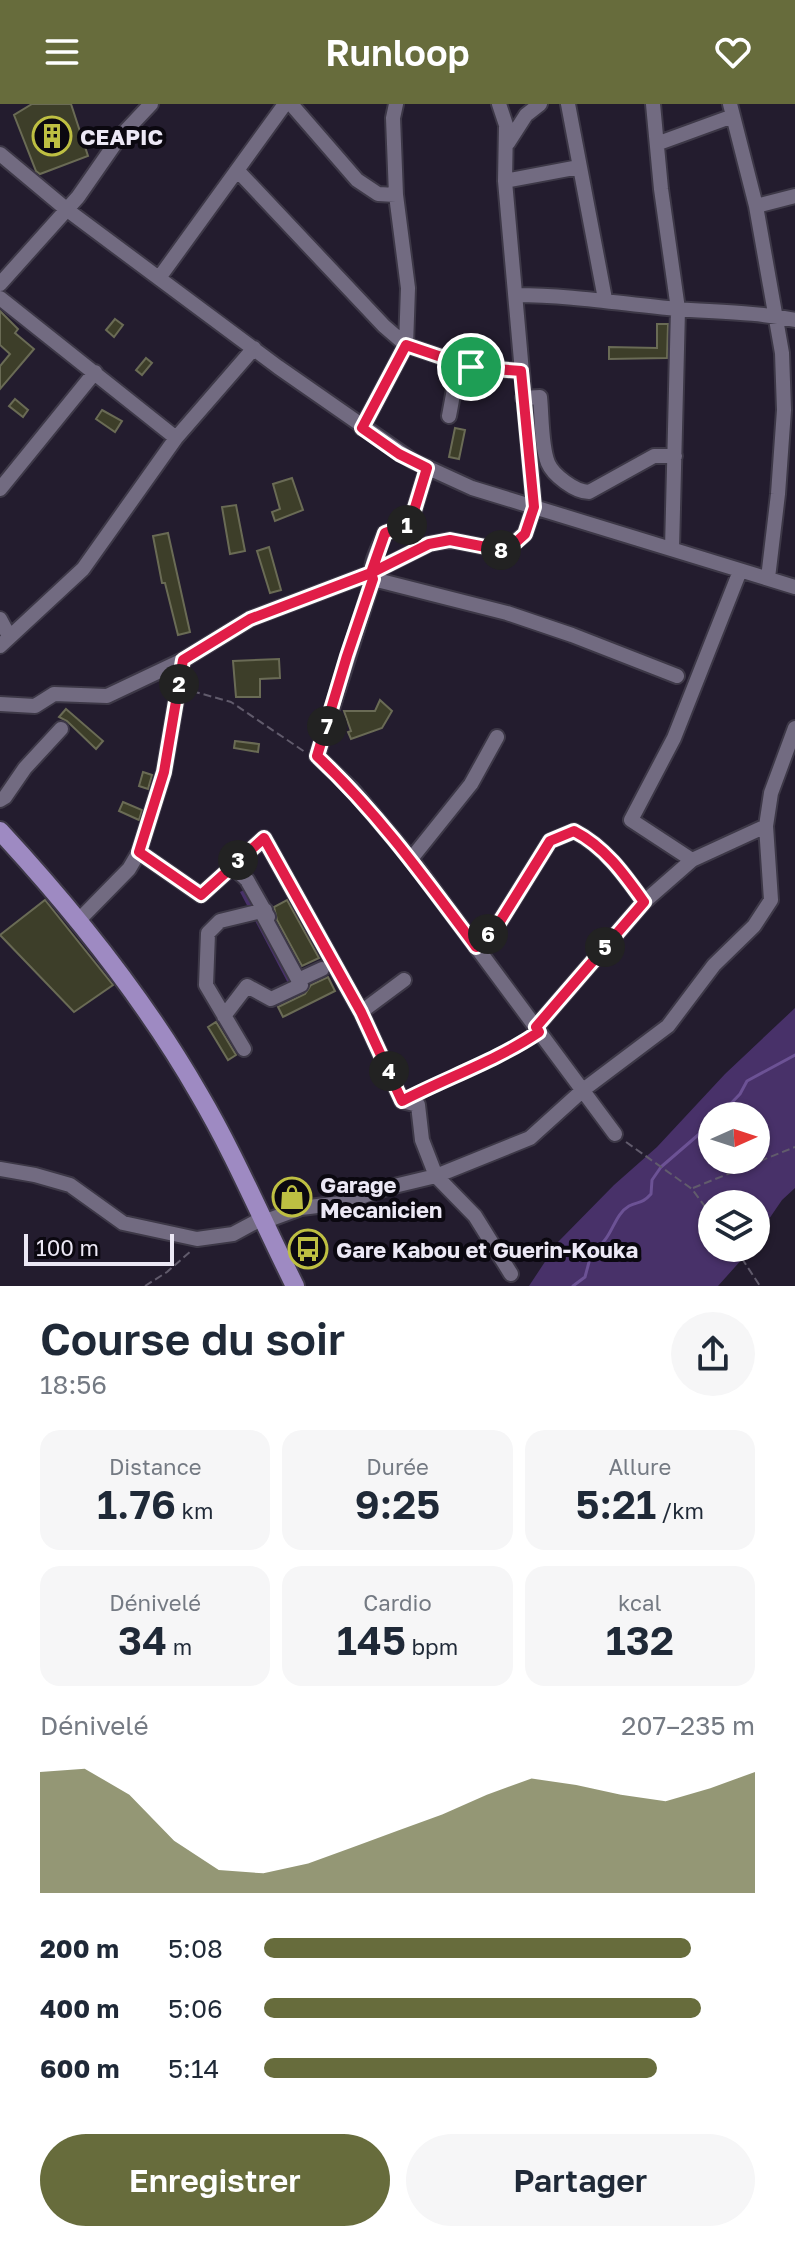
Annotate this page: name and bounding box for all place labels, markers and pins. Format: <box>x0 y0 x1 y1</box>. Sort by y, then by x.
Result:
building icon: CEAPIC <box>31 115 73 157</box>
place label: CEAPIC <box>80 123 163 150</box>
pin <box>437 333 505 401</box>
pin: 1 <box>387 505 427 545</box>
pin: 8 <box>481 530 521 570</box>
pin: 2 <box>159 664 199 704</box>
pin: 7 <box>307 706 347 746</box>
pin: 3 <box>218 840 258 880</box>
pin: 6 <box>468 914 508 954</box>
pin: 5 <box>585 927 625 967</box>
pin: 4 <box>369 1051 409 1091</box>
place label: Garage Mecanicien <box>320 1171 442 1223</box>
shop icon: Garage Mecanicien <box>271 1176 313 1218</box>
bus stop icon: Gare Kabou et Guerin-Kouka <box>287 1228 329 1270</box>
place label: Gare Kabou et Guerin-Kouka <box>336 1236 638 1263</box>

